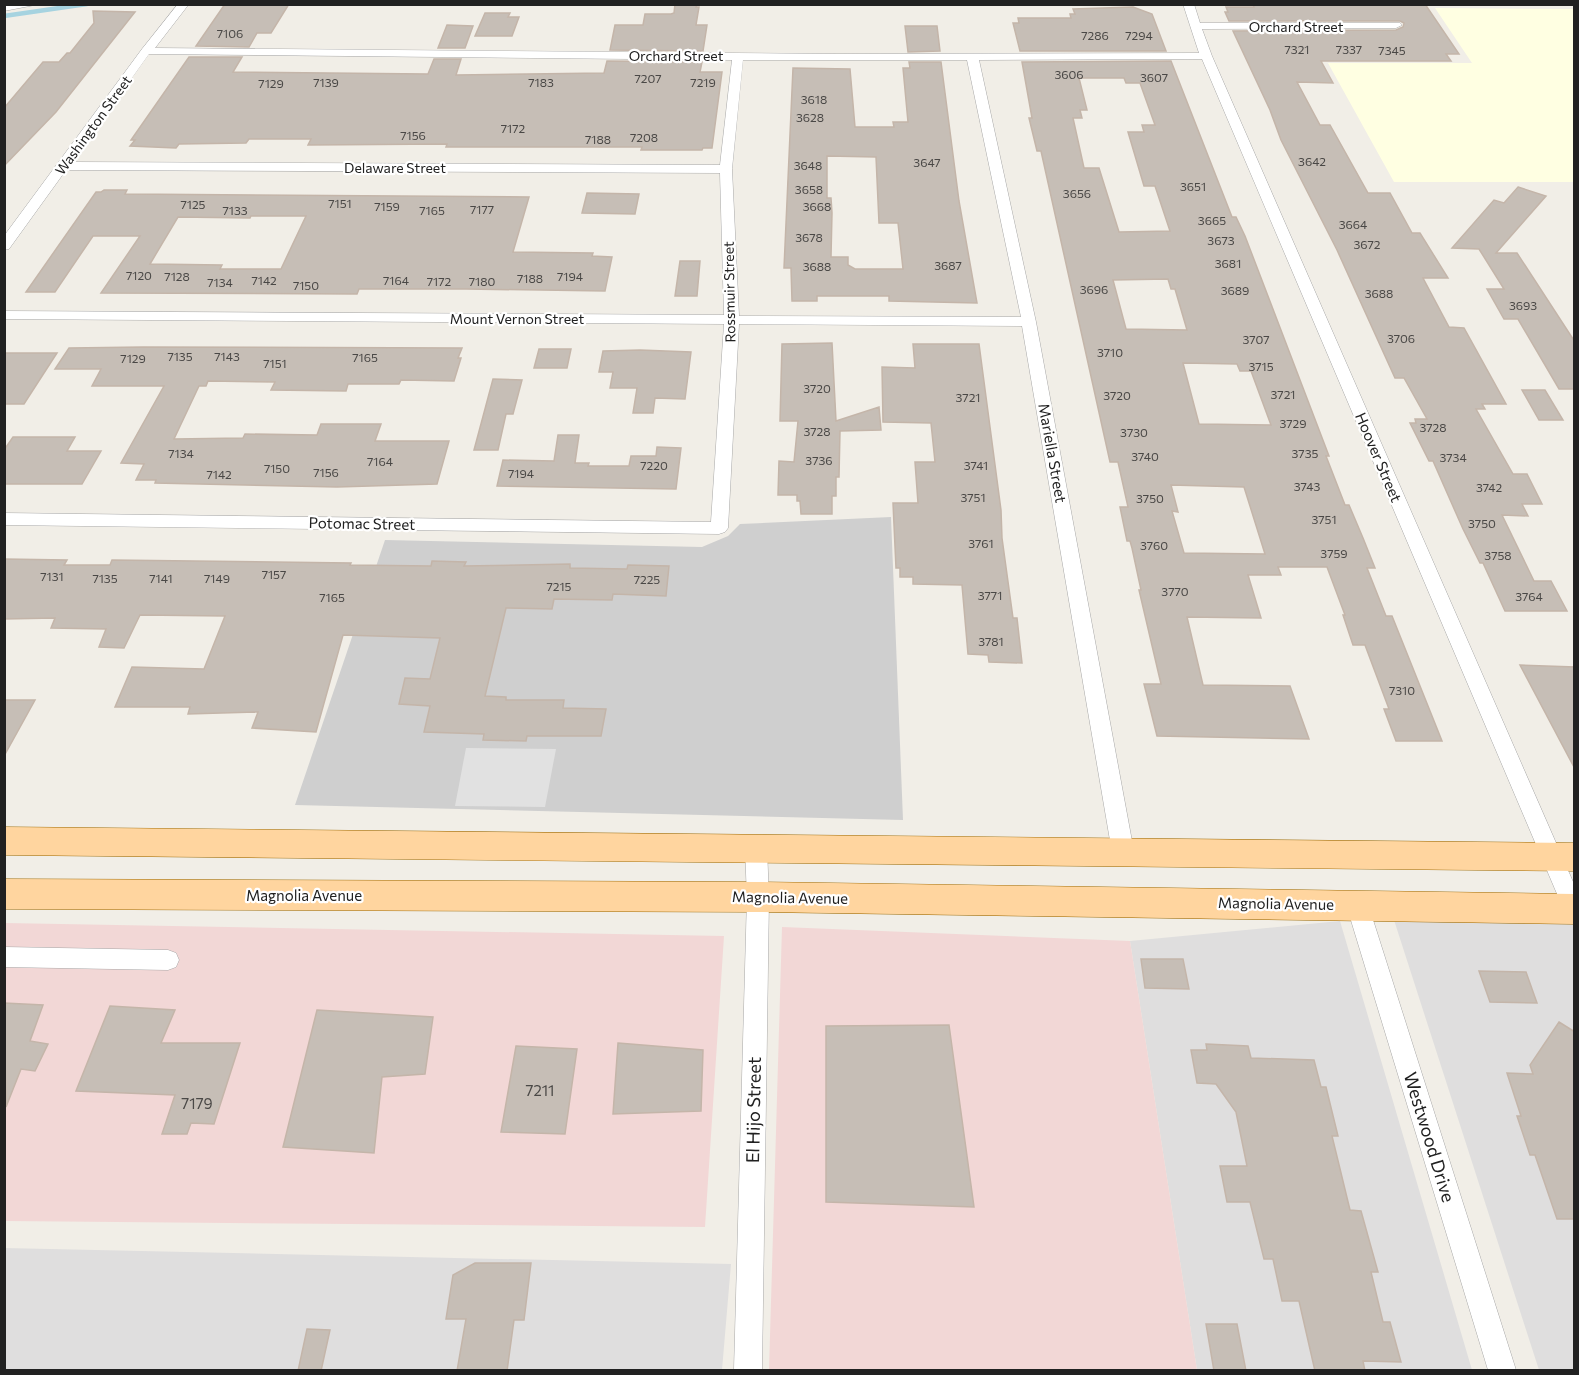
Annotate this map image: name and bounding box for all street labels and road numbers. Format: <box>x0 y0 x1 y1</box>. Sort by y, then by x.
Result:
street label: Orchard Street <box>1249 18 1344 35</box>
street label: Orchard Street <box>629 47 724 64</box>
street label: Washington Street <box>51 72 135 178</box>
street label: Delaware Street <box>344 159 446 176</box>
street label: Rossmuir Street <box>720 241 738 343</box>
street label: Mount Vernon Street <box>450 310 584 327</box>
street label: Mariella Street <box>1035 402 1071 504</box>
street label: Hoover Street <box>1352 410 1406 504</box>
street label: Potomac Street <box>309 513 415 533</box>
street label: Magnolia Avenue <box>246 886 362 904</box>
street label: Magnolia Avenue <box>732 887 848 907</box>
street label: Magnolia Avenue <box>1218 893 1334 913</box>
street label: El Hijo Street <box>741 1057 765 1163</box>
street label: Westwood Drive <box>1400 1069 1460 1205</box>

